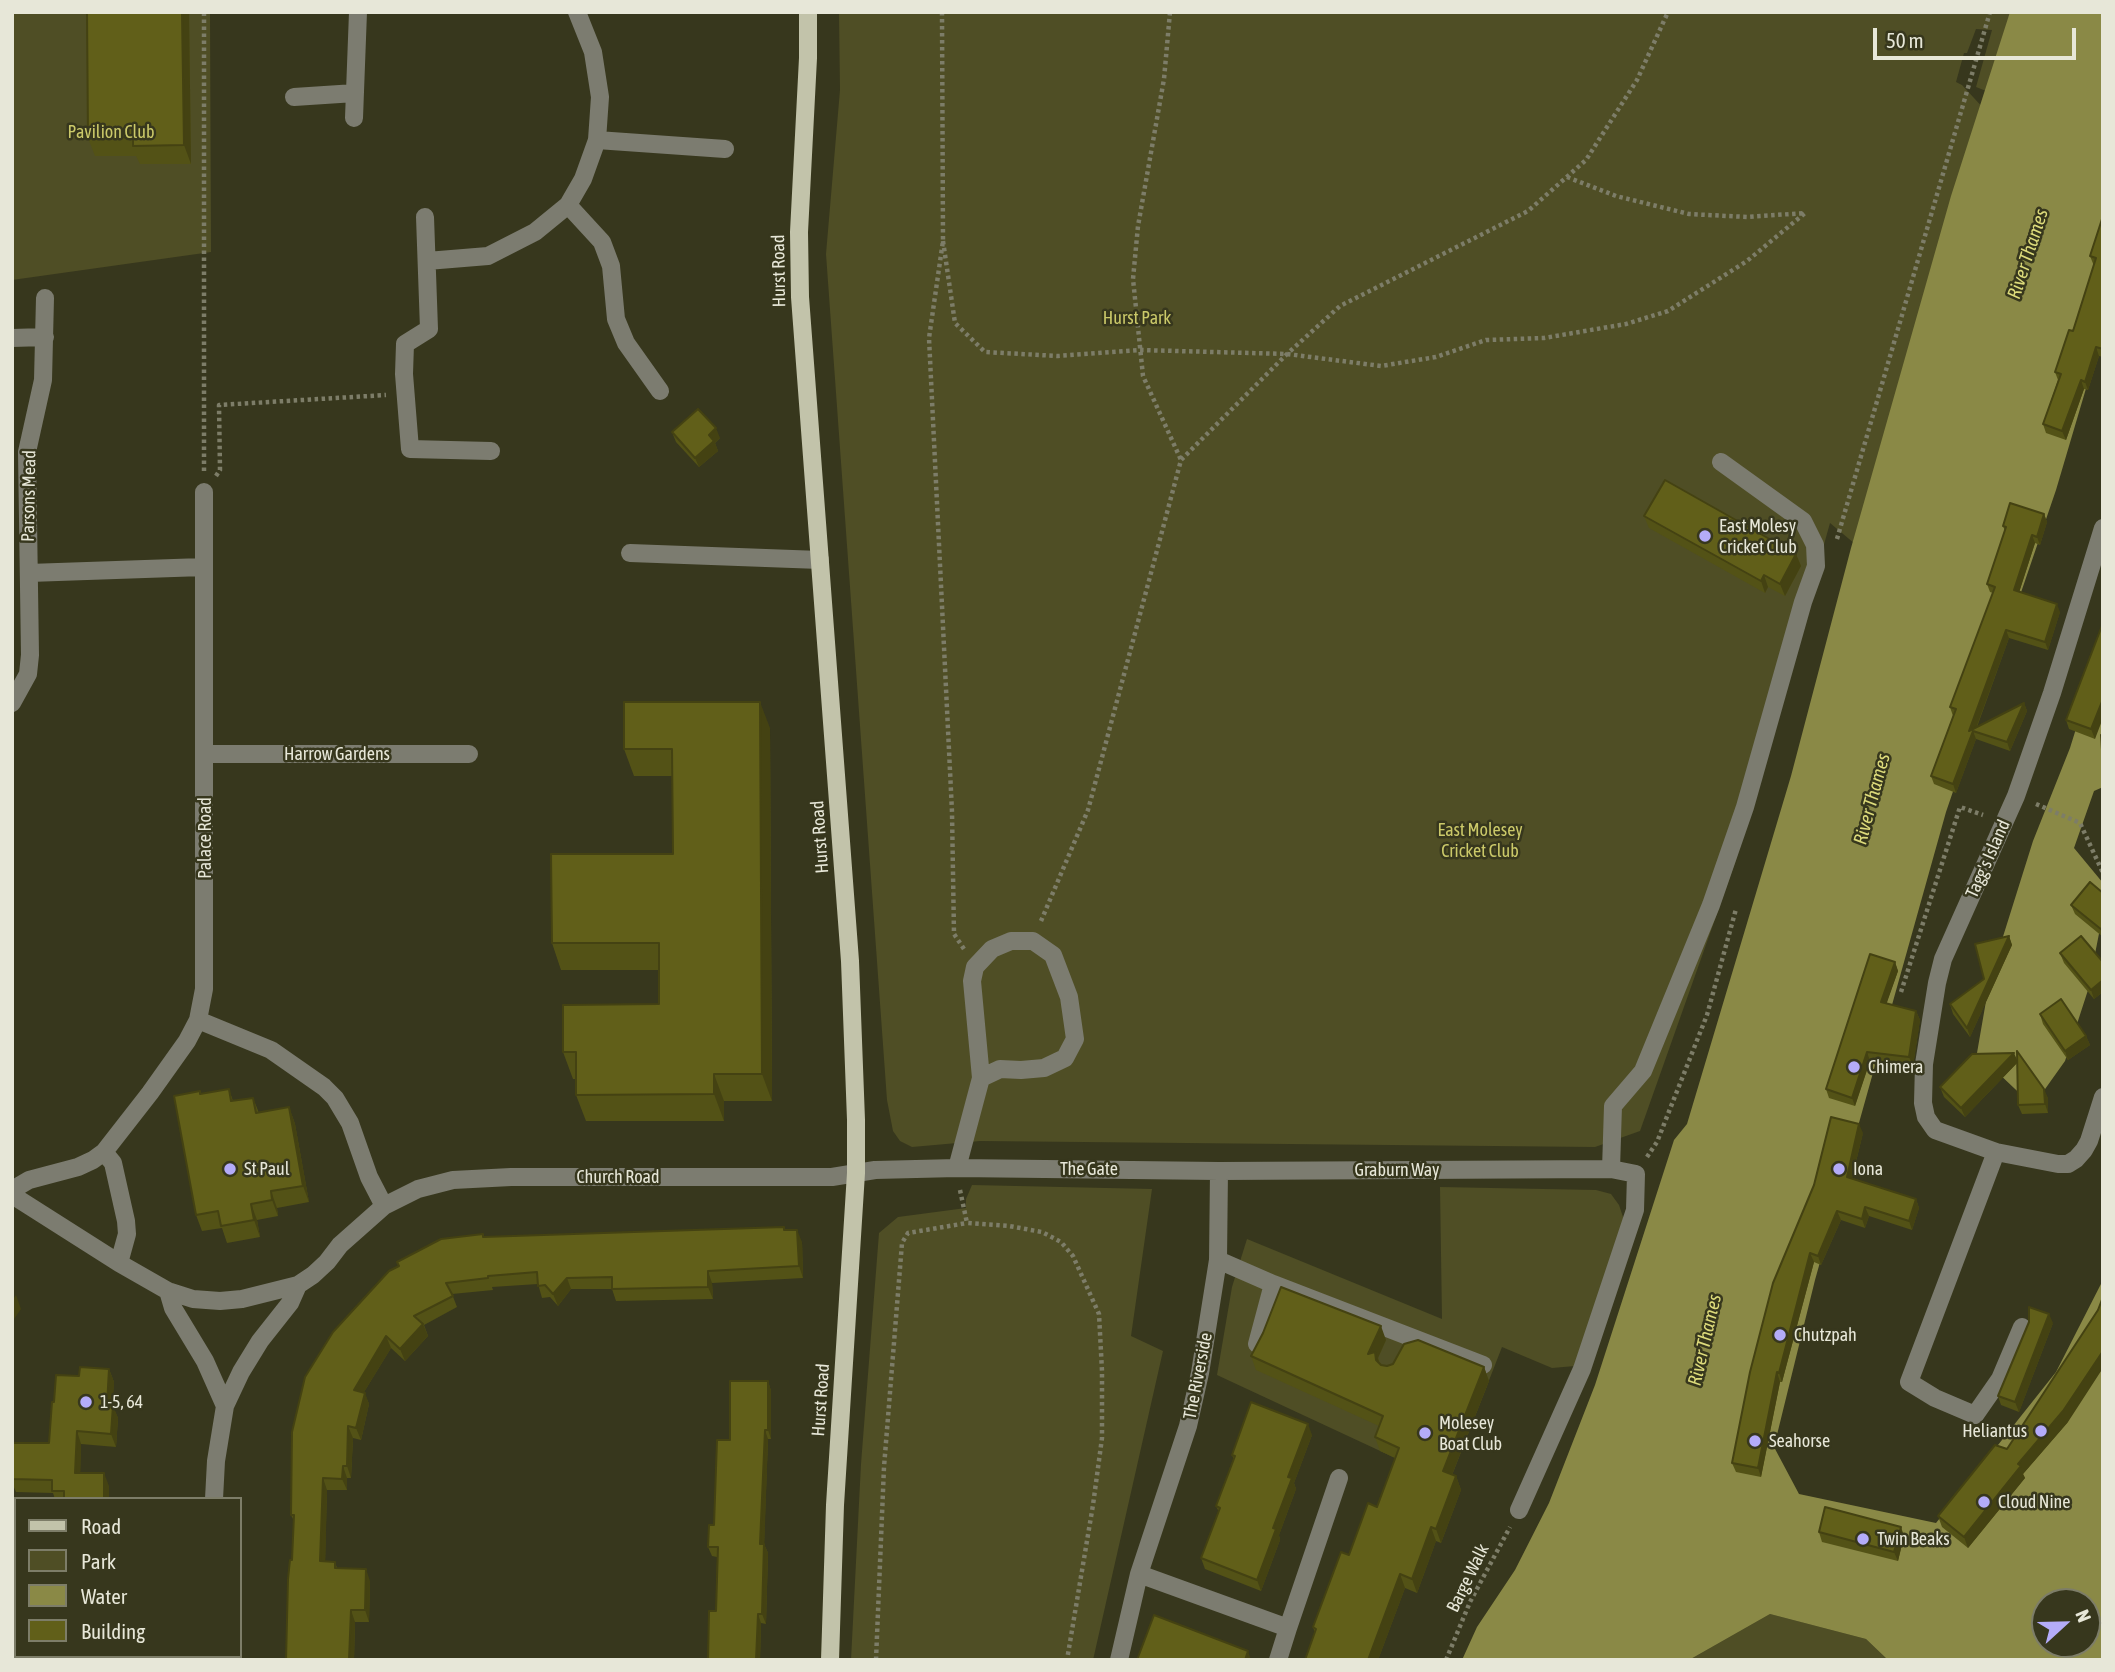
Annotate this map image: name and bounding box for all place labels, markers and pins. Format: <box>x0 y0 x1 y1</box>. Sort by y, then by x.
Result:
place label: East Molesy Cricket Club <box>1719 515 1797 558</box>
marker: East Molesy Cricket Club <box>1697 528 1713 544</box>
place label: Chimera <box>1868 1056 1923 1078</box>
marker: Chimera <box>1846 1059 1862 1075</box>
place label: St Paul <box>244 1158 290 1180</box>
place label: Iona <box>1853 1158 1883 1180</box>
marker: St Paul <box>222 1161 238 1177</box>
marker: Iona <box>1831 1161 1847 1177</box>
place label: Chutzpah <box>1794 1324 1857 1346</box>
marker: Chutzpah <box>1772 1327 1788 1343</box>
place label: 1-5, 64 <box>100 1391 143 1413</box>
marker: 1-5, 64 <box>78 1394 94 1410</box>
place label: Molesey Boat Club <box>1439 1412 1502 1454</box>
place label: Heliantus <box>1962 1420 2027 1442</box>
marker: Heliantus <box>2033 1423 2049 1439</box>
marker: Molesey Boat Club <box>1417 1425 1433 1441</box>
place label: Seahorse <box>1769 1430 1830 1452</box>
marker: Seahorse <box>1747 1433 1763 1449</box>
place label: Cloud Nine <box>1998 1491 2071 1513</box>
marker: Cloud Nine <box>1976 1494 1992 1510</box>
place label: Twin Beaks <box>1877 1528 1950 1550</box>
marker: Twin Beaks <box>1855 1531 1871 1547</box>

